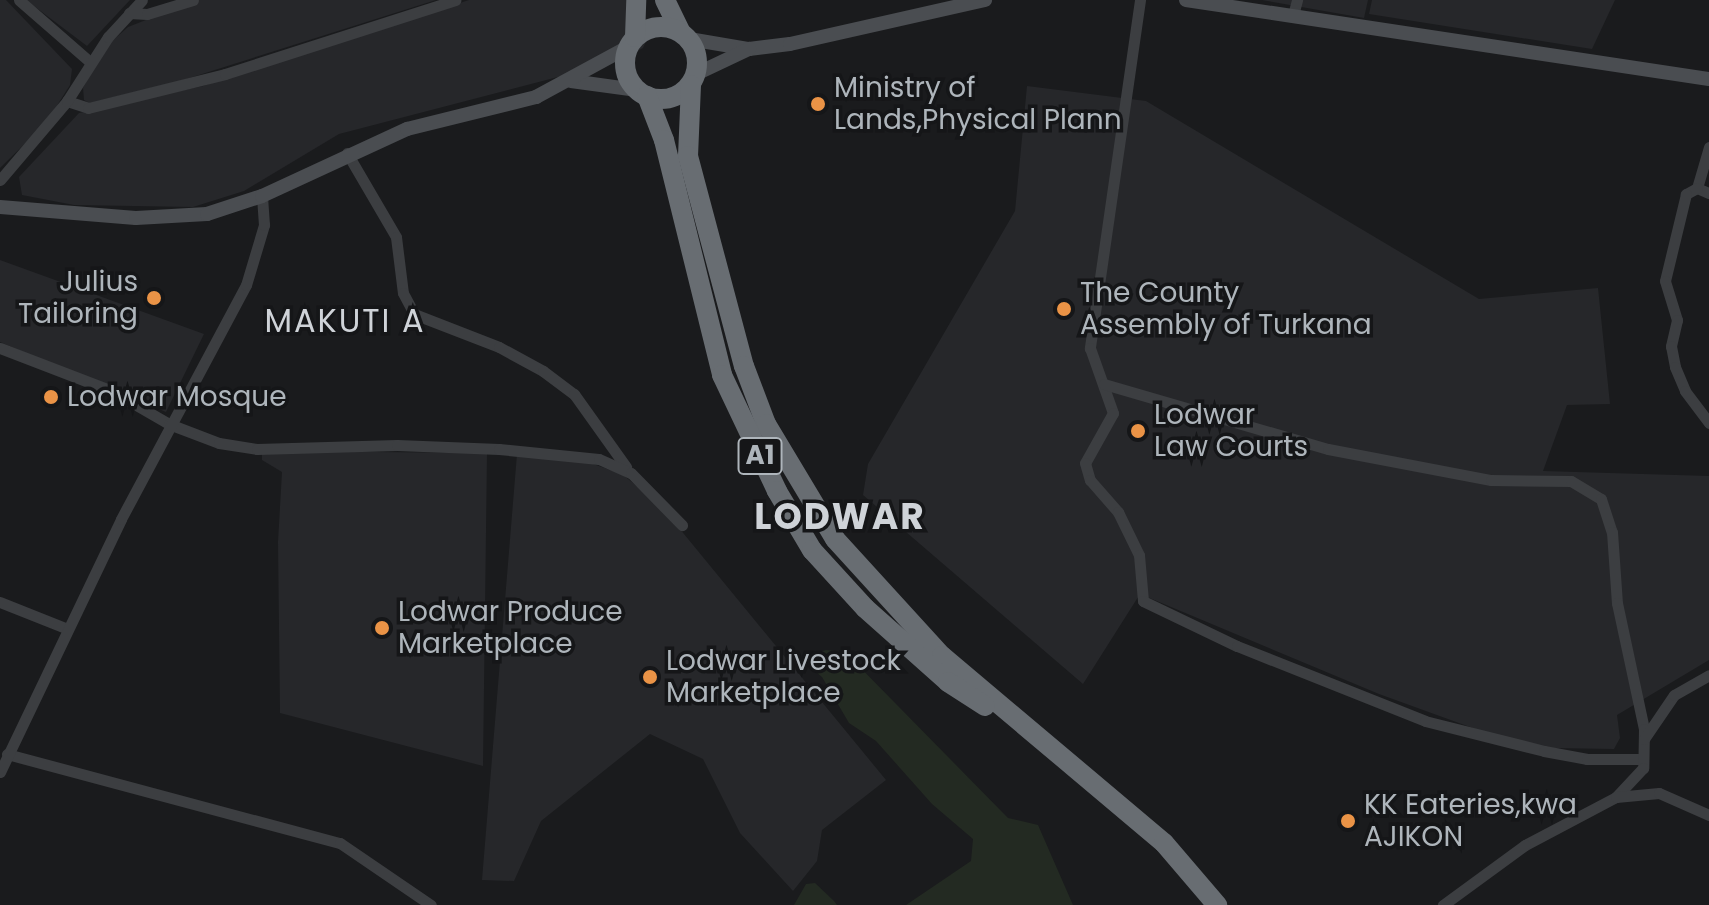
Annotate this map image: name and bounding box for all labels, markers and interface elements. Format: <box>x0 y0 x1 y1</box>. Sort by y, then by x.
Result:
place label: Ministry of Lands,Physical Plann <box>834 71 1122 137</box>
marker: Ministry of Lands,Physical Plann <box>809 95 827 113</box>
place label: Julius Tailoring <box>18 265 138 331</box>
place label: The County Assembly of Turkana <box>1080 276 1372 342</box>
marker: Julius Tailoring <box>145 289 163 307</box>
marker: The County Assembly of Turkana <box>1055 300 1073 318</box>
district label: MAKUTI A <box>264 302 426 340</box>
place label: Lodwar Mosque <box>67 380 287 414</box>
marker: Lodwar Mosque <box>42 388 60 406</box>
place label: Lodwar Law Courts <box>1154 398 1308 464</box>
marker: Lodwar Law Courts <box>1129 422 1147 440</box>
road number: A1 <box>736 434 784 478</box>
district label: LODWAR <box>754 495 926 539</box>
place label: Lodwar Produce Marketplace <box>398 595 623 661</box>
marker: Lodwar Produce Marketplace <box>373 619 391 637</box>
place label: Lodwar Livestock Marketplace <box>666 644 901 710</box>
marker: Lodwar Livestock Marketplace <box>641 668 659 686</box>
place label: KK Eateries,kwa AJIKON <box>1364 788 1577 854</box>
marker: KK Eateries,kwa AJIKON <box>1339 812 1357 830</box>

